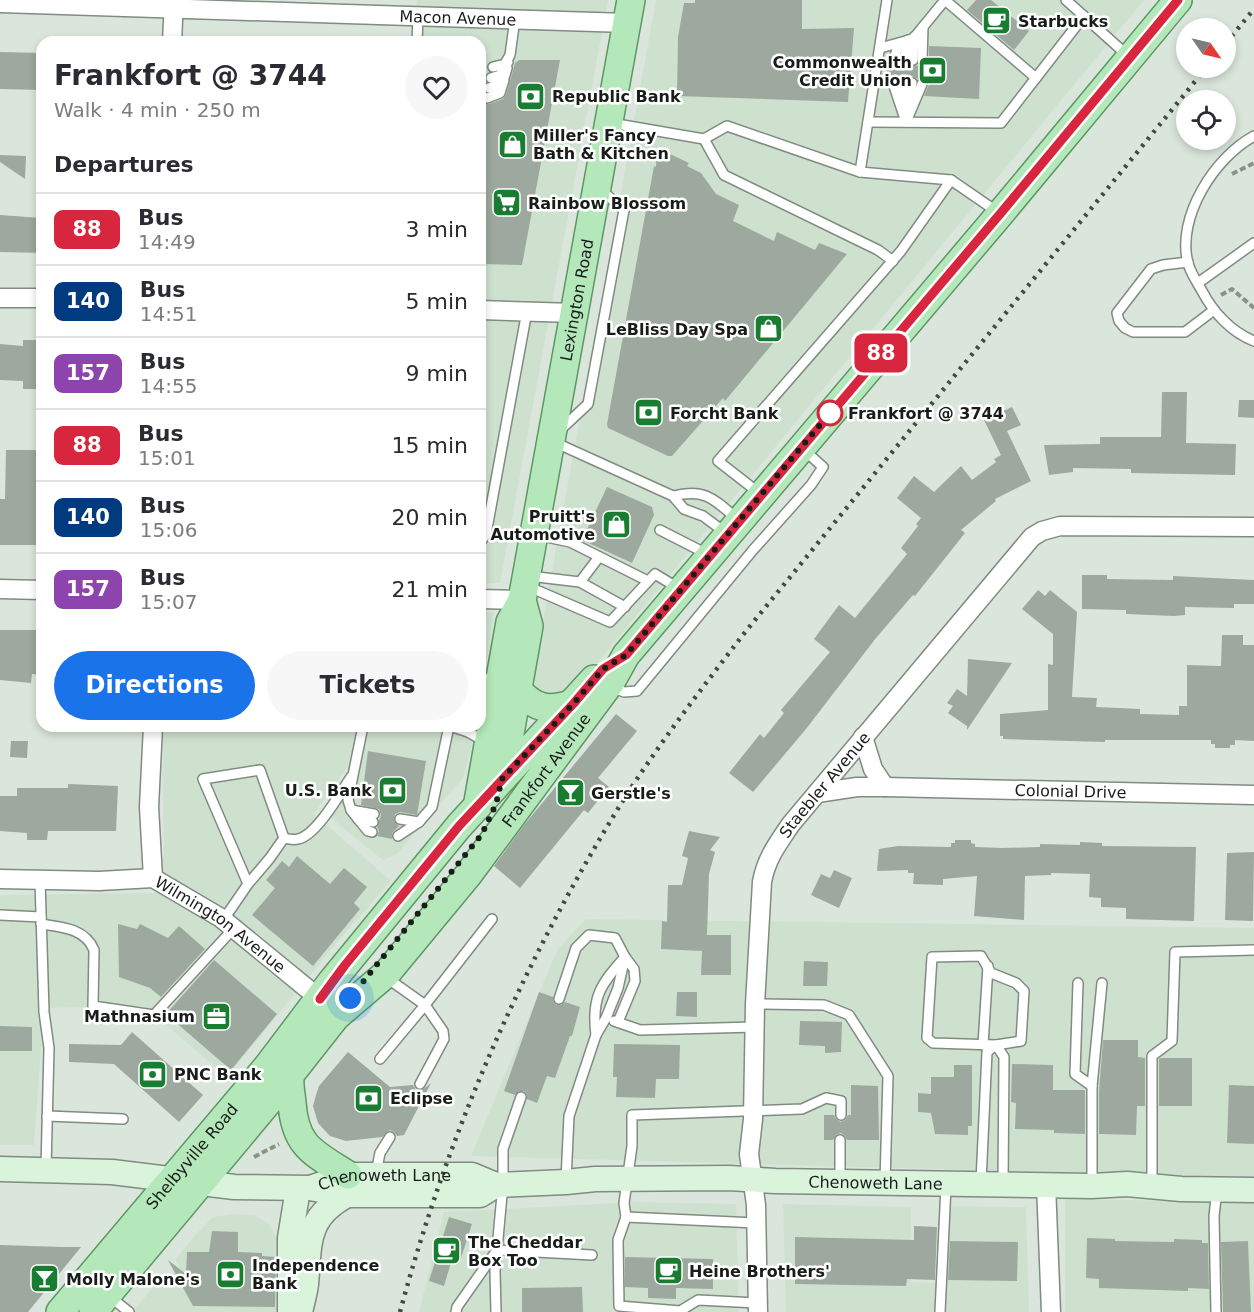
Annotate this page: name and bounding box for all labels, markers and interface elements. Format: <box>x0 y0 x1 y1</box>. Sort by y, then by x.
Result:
cafe icon: Starbucks <box>981 5 1013 37</box>
street label: Macon Avenue <box>399 6 516 29</box>
place label: Starbucks <box>1018 12 1108 31</box>
north arrow <box>1176 18 1236 78</box>
map controls <box>1176 18 1236 150</box>
place label: Commonwealth Credit Union <box>773 53 912 90</box>
bank icon: Commonwealth Credit Union <box>917 55 949 87</box>
button: heart <box>405 56 468 119</box>
text: Frankfort @ 3744 <box>54 59 327 92</box>
bank icon: Republic Bank <box>515 80 547 112</box>
place label: Republic Bank <box>552 87 681 106</box>
button: locate <box>1176 90 1236 150</box>
text: Walk · 4 min · 250 m <box>54 98 261 122</box>
place label: Miller's Fancy Bath & Kitchen <box>533 126 669 163</box>
shop icon: Miller's Fancy Bath & Kitchen <box>496 128 528 160</box>
text: Departures <box>54 152 194 177</box>
supermarket icon: Rainbow Blossom <box>491 187 523 219</box>
place label: Rainbow Blossom <box>528 194 686 213</box>
text: Bus <box>138 205 184 230</box>
text: 88 <box>72 217 102 241</box>
text: 3 min <box>406 217 468 242</box>
text: 14:49 <box>138 230 196 254</box>
street label: Lexington Road <box>556 237 597 363</box>
text: Bus <box>140 277 185 302</box>
text: 140 <box>66 289 110 313</box>
text: 5 min <box>406 289 468 314</box>
text: 14:51 <box>140 302 197 326</box>
shop icon: LeBliss Day Spa <box>753 313 785 345</box>
place label: LeBliss Day Spa <box>606 320 748 339</box>
line badge: 88 <box>854 334 908 372</box>
text: 88 <box>866 341 896 365</box>
text: Bus <box>140 349 185 374</box>
text: 157 <box>66 361 110 385</box>
text: 9 min <box>406 361 468 386</box>
text: 14:55 <box>140 374 197 398</box>
bank icon: Forcht Bank <box>633 397 665 429</box>
marker: Frankfort @ 3744 <box>817 400 843 426</box>
place label: Forcht Bank <box>670 404 779 423</box>
place label: Frankfort @ 3744 <box>848 404 1004 423</box>
text: Bus <box>138 421 184 446</box>
text: 88 <box>72 433 102 457</box>
text: 15 min <box>392 433 468 458</box>
text: 15:01 <box>138 446 196 470</box>
text: Bus <box>140 493 185 518</box>
text: 140 <box>66 505 110 529</box>
text: 20 min <box>392 505 468 530</box>
place label: Pruitt's Automotive <box>491 507 595 544</box>
shop icon: Pruitt's Automotive <box>600 509 632 541</box>
text: 15:06 <box>140 518 197 542</box>
text: Bus <box>140 565 185 590</box>
text: 157 <box>66 577 110 601</box>
text: 21 min <box>392 577 468 602</box>
text: 15:07 <box>140 590 197 614</box>
button: Directions <box>54 651 255 720</box>
button: Tickets <box>267 651 468 720</box>
street label: Frankfort Avenue <box>498 709 594 831</box>
street label: Staebler Avenue <box>775 728 874 841</box>
bank icon: U.S. Bank <box>377 774 409 806</box>
bar icon: Gerstle's <box>554 777 586 809</box>
street label: Colonial Drive <box>1014 780 1127 802</box>
place label: U.S. Bank <box>285 781 372 800</box>
place label: Gerstle's <box>591 784 671 803</box>
street label: Wilmington Avenue <box>152 872 289 976</box>
your location <box>335 983 365 1013</box>
office icon: Mathnasium <box>200 1000 232 1032</box>
place label: Mathnasium <box>84 1007 195 1026</box>
bank icon: PNC Bank <box>137 1058 169 1090</box>
place label: PNC Bank <box>174 1065 262 1084</box>
bank icon: Eclipse <box>353 1082 385 1114</box>
place label: Eclipse <box>390 1089 453 1108</box>
street label: Shelbyville Road <box>142 1100 242 1213</box>
street label: Chenoweth Lane <box>315 1166 451 1194</box>
street label: Chenoweth Lane <box>808 1172 943 1193</box>
place label: The Cheddar Box Too <box>468 1233 582 1270</box>
cafe icon: The Cheddar Box Too <box>431 1235 463 1267</box>
cafe icon: Heine Brothers' <box>652 1255 684 1287</box>
place label: Independence Bank <box>252 1256 380 1293</box>
bank icon: Independence Bank <box>215 1258 247 1290</box>
place label: Heine Brothers' <box>689 1262 830 1281</box>
bar icon: Molly Malone's <box>29 1263 61 1295</box>
place label: Molly Malone's <box>66 1270 200 1289</box>

